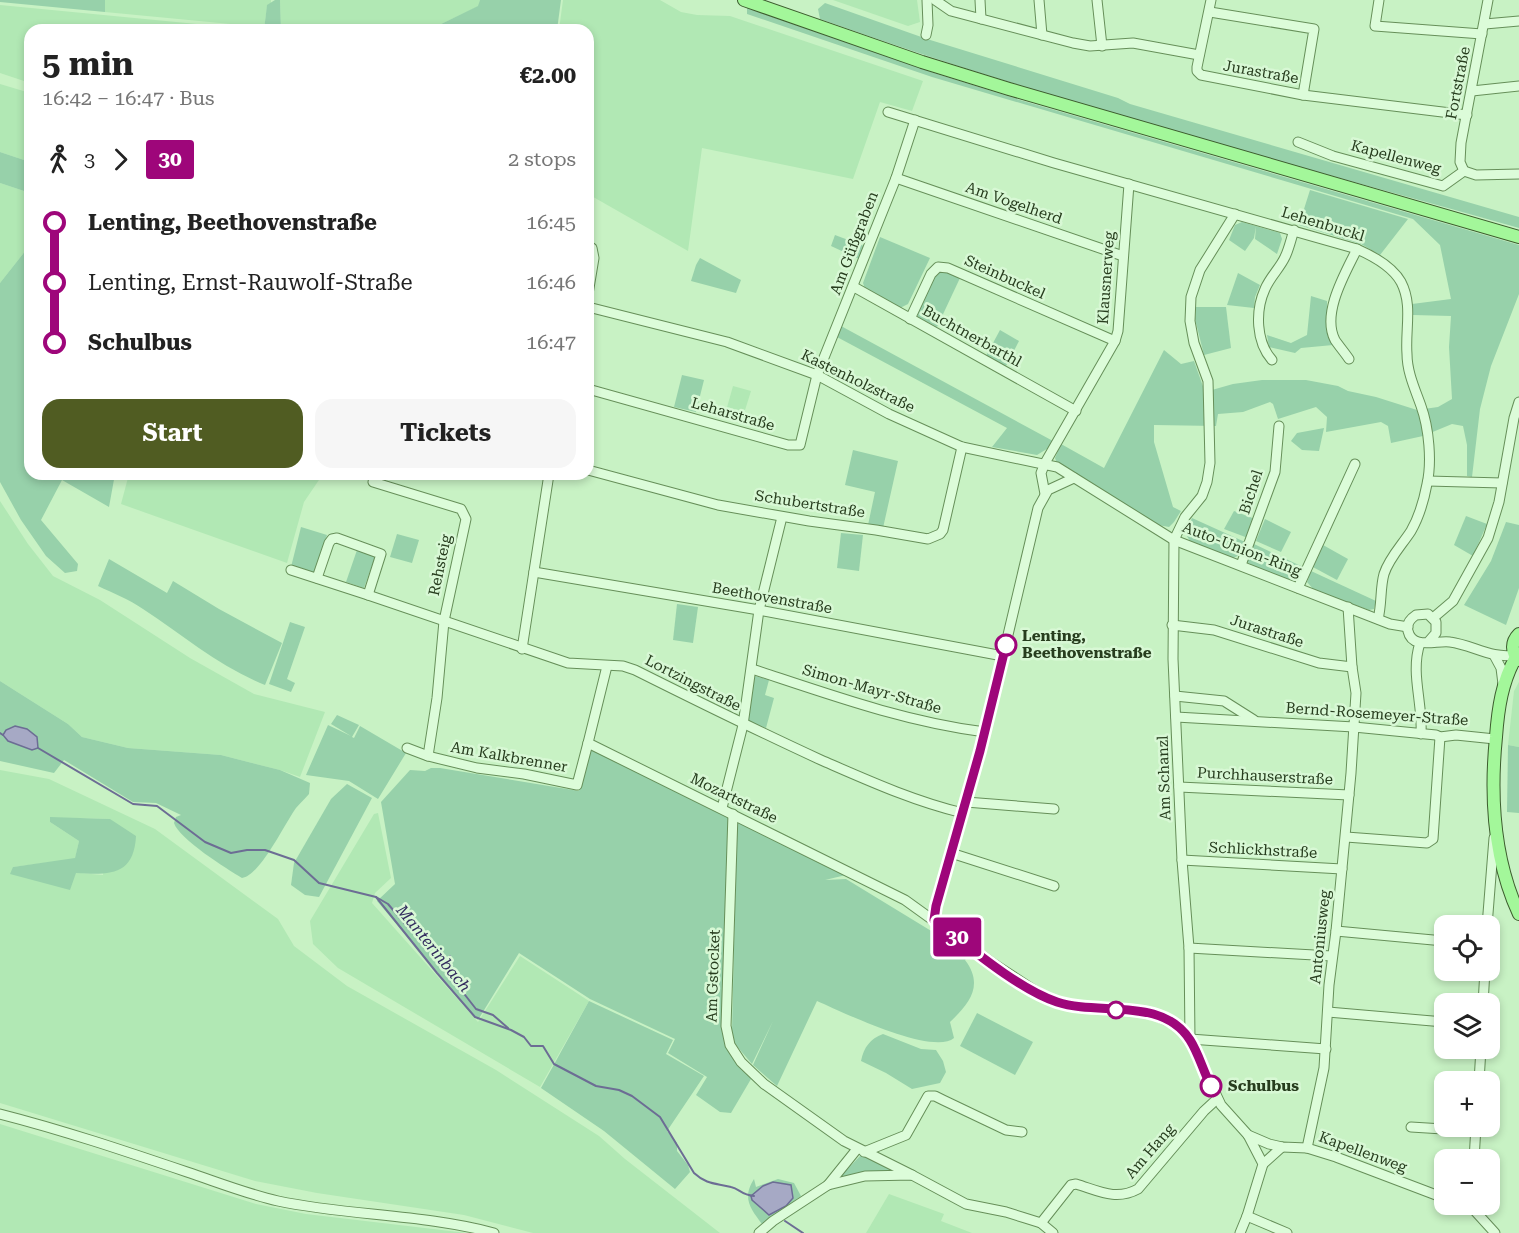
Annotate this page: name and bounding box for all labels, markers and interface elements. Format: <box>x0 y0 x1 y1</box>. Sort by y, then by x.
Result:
text: 5 min <box>42 44 134 83</box>
street label: Fortstraße <box>1442 45 1474 121</box>
street label: Jurastraße <box>1222 57 1300 87</box>
text: €2.00 <box>520 63 576 88</box>
text: 16:42 – 16:47 · Bus <box>42 86 214 110</box>
street label: Kapellenweg <box>1349 136 1443 178</box>
icon: walk <box>42 143 75 176</box>
icon: forward <box>104 143 137 176</box>
text: 3 <box>84 147 95 171</box>
text: 30 <box>158 147 182 171</box>
text: 2 stops <box>508 147 576 171</box>
street label: Am Vogelherd <box>963 178 1065 228</box>
street label: Am Güßgraben <box>826 189 882 297</box>
street label: Lehenbuckl <box>1279 203 1367 245</box>
text: Lenting, Beethovenstraße <box>88 210 377 235</box>
text: 16:45 <box>526 210 576 234</box>
street label: Klausnerweg <box>1094 230 1118 325</box>
street label: Steinbuckel <box>962 251 1048 303</box>
text: Lenting, Ernst-Rauwolf-Straße <box>88 270 413 295</box>
text: 16:46 <box>526 270 576 294</box>
street label: Buchtnerbarthl <box>919 301 1025 371</box>
text: Schulbus <box>88 330 192 355</box>
text: 16:47 <box>526 330 576 354</box>
street label: Kastenholzstraße <box>798 346 918 416</box>
street label: Leharstraße <box>689 394 777 434</box>
button: Start <box>42 399 303 468</box>
button: Tickets <box>315 399 576 468</box>
street label: Bichel <box>1235 467 1267 516</box>
street label: Schubertstraße <box>754 486 866 522</box>
street label: Auto-Union-Ring <box>1180 518 1305 580</box>
street label: Rehsteig <box>425 532 455 597</box>
street label: Beethovenstraße <box>711 579 833 617</box>
street label: Jurastraße <box>1228 611 1306 651</box>
place label: Lenting, Beethovenstraße <box>1022 627 1152 662</box>
marker: Lenting, Beethovenstraße <box>995 634 1017 656</box>
street label: Lortzingstraße <box>642 651 744 715</box>
street label: Simon-Mayr-Straße <box>800 661 944 717</box>
street label: Bernd-Rosemeyer-Straße <box>1285 699 1469 729</box>
street label: Am Schanzl <box>1154 735 1174 821</box>
street label: Am Kalkbrenner <box>449 738 569 776</box>
street label: Purchhauserstraße <box>1197 763 1333 789</box>
street label: Mozartstraße <box>687 769 781 827</box>
street label: Schlickhstraße <box>1208 838 1318 862</box>
street label: Antoniusweg <box>1306 889 1334 985</box>
water label: Manterinbach <box>392 900 475 996</box>
map controls <box>1434 915 1500 1215</box>
button: locate <box>1434 915 1500 981</box>
line badge: 30 <box>930 918 984 956</box>
text: 30 <box>945 925 969 949</box>
street label: Am Gstocket <box>702 929 724 1023</box>
button: layers <box>1434 993 1500 1059</box>
unlabelled marker <box>1107 1001 1125 1019</box>
button: + <box>1434 1071 1500 1137</box>
marker: Schulbus <box>1200 1075 1222 1097</box>
place label: Schulbus <box>1228 1077 1299 1095</box>
street label: Am Hang <box>1121 1120 1179 1182</box>
street label: Kapellenweg <box>1316 1128 1410 1176</box>
button: − <box>1434 1149 1500 1215</box>

